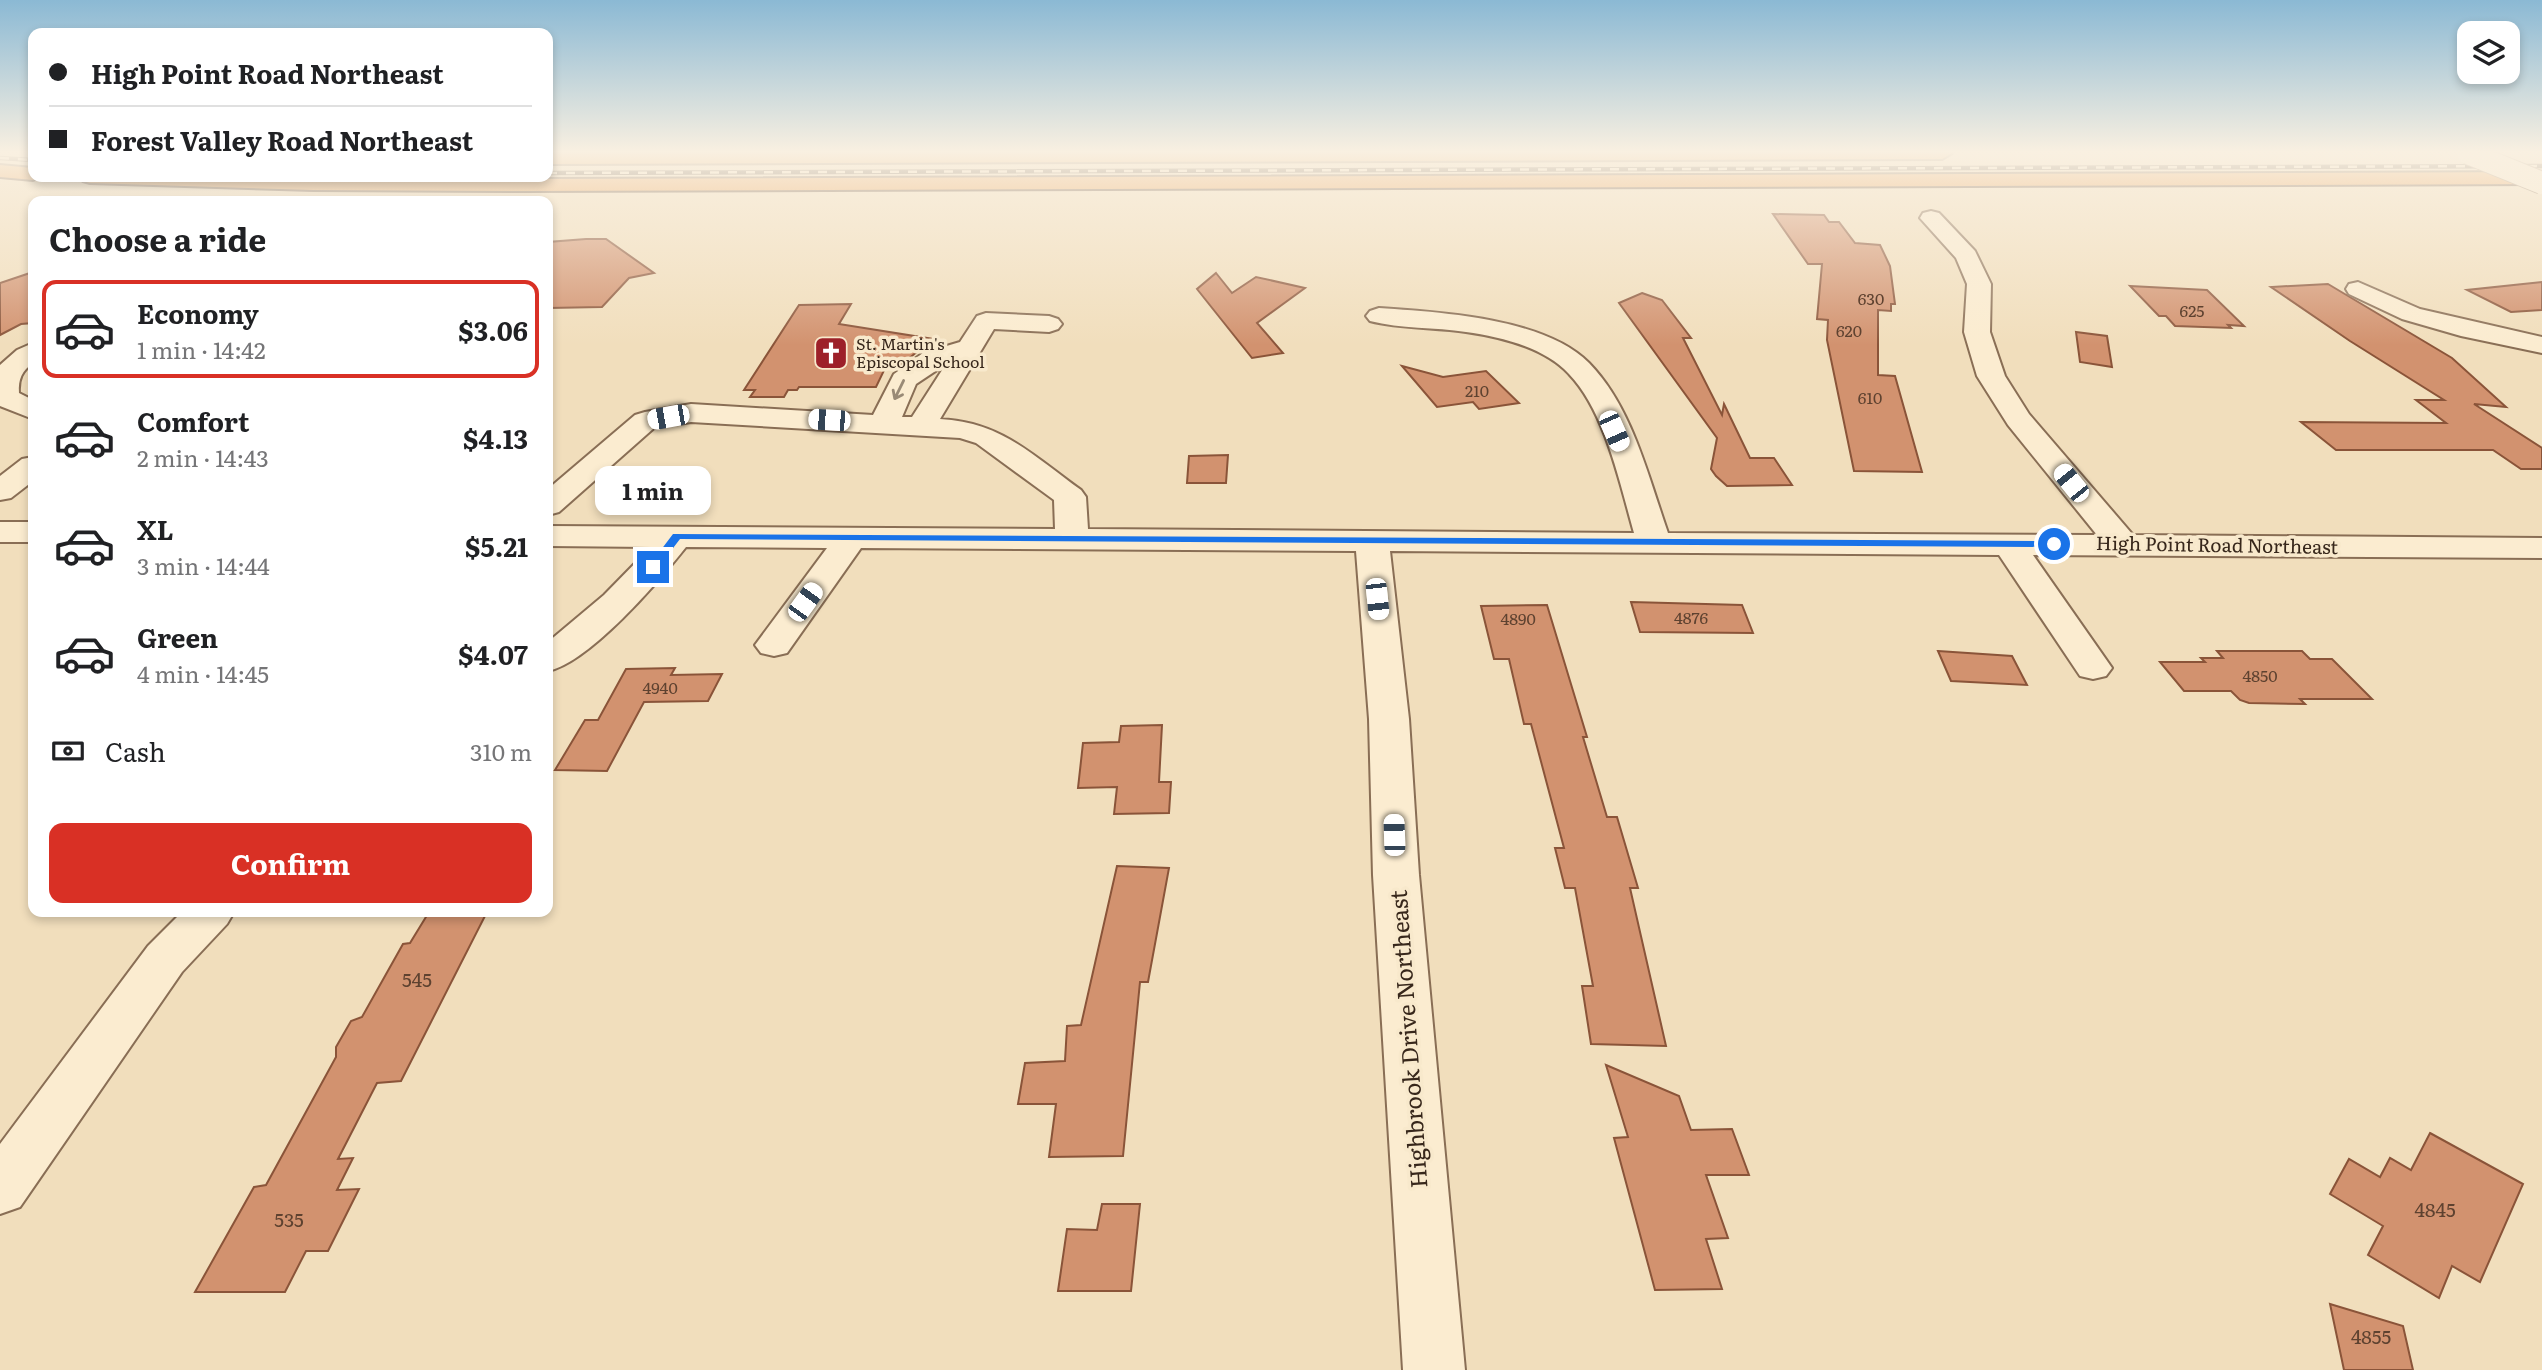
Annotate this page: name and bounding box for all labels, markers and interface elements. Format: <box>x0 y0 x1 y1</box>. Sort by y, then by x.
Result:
map controls <box>2457 21 2520 84</box>
button: layers <box>2457 21 2520 84</box>
text: High Point Road Northeast <box>91 53 444 92</box>
text: Forest Valley Road Northeast <box>91 120 473 159</box>
text: Choose a ride <box>49 214 266 262</box>
house number: 630 <box>1858 286 1884 310</box>
text: Economy <box>137 293 259 332</box>
icon: car <box>53 298 116 361</box>
house number: 625 <box>2180 298 2204 322</box>
text: $3.06 <box>458 310 528 349</box>
house number: 620 <box>1836 318 1862 342</box>
place label: St. Martin's Episcopal School <box>856 331 985 373</box>
text: 1 min · 14:42 <box>137 332 266 366</box>
church icon: St. Martin's Episcopal School <box>812 334 850 372</box>
house number: 210 <box>1465 378 1489 402</box>
one-way arrow <box>892 379 905 400</box>
house number: 610 <box>1858 385 1882 409</box>
text: Comfort <box>137 401 249 440</box>
car <box>646 403 691 431</box>
icon: car <box>53 406 116 469</box>
car <box>808 408 851 432</box>
car <box>1596 408 1633 454</box>
text: $4.13 <box>463 418 528 457</box>
text: 2 min · 14:43 <box>137 440 269 474</box>
car <box>2050 460 2093 506</box>
callout: 1 min <box>595 466 711 514</box>
text: 1 min <box>622 473 684 507</box>
text: XL <box>137 509 174 548</box>
icon: car <box>53 514 116 577</box>
text: $5.21 <box>465 526 528 565</box>
route start <box>2038 528 2070 560</box>
street label: High Point Road Northeast <box>2096 528 2339 560</box>
text: 3 min · 14:44 <box>137 548 270 582</box>
route end <box>637 551 669 583</box>
car <box>1365 577 1390 621</box>
car <box>785 579 826 625</box>
house number: 4876 <box>1674 605 1708 629</box>
house number: 4890 <box>1500 606 1536 630</box>
text: Green <box>137 617 218 656</box>
icon: car <box>53 622 116 685</box>
text: $4.07 <box>458 634 528 673</box>
text: 4 min · 14:45 <box>137 656 269 690</box>
house number: 4850 <box>2242 663 2278 687</box>
house number: 4940 <box>642 675 678 699</box>
text: Cash <box>105 731 166 770</box>
icon: cash <box>49 732 87 770</box>
text: 310 m <box>470 734 532 768</box>
car <box>1383 814 1406 856</box>
button: Confirm <box>49 823 532 903</box>
street label: Highbrook Drive Northeast <box>1380 888 1434 1189</box>
house number: 545 <box>402 965 432 993</box>
house number: 4845 <box>2414 1195 2456 1223</box>
house number: 535 <box>274 1205 304 1233</box>
house number: 4855 <box>2351 1322 2391 1350</box>

